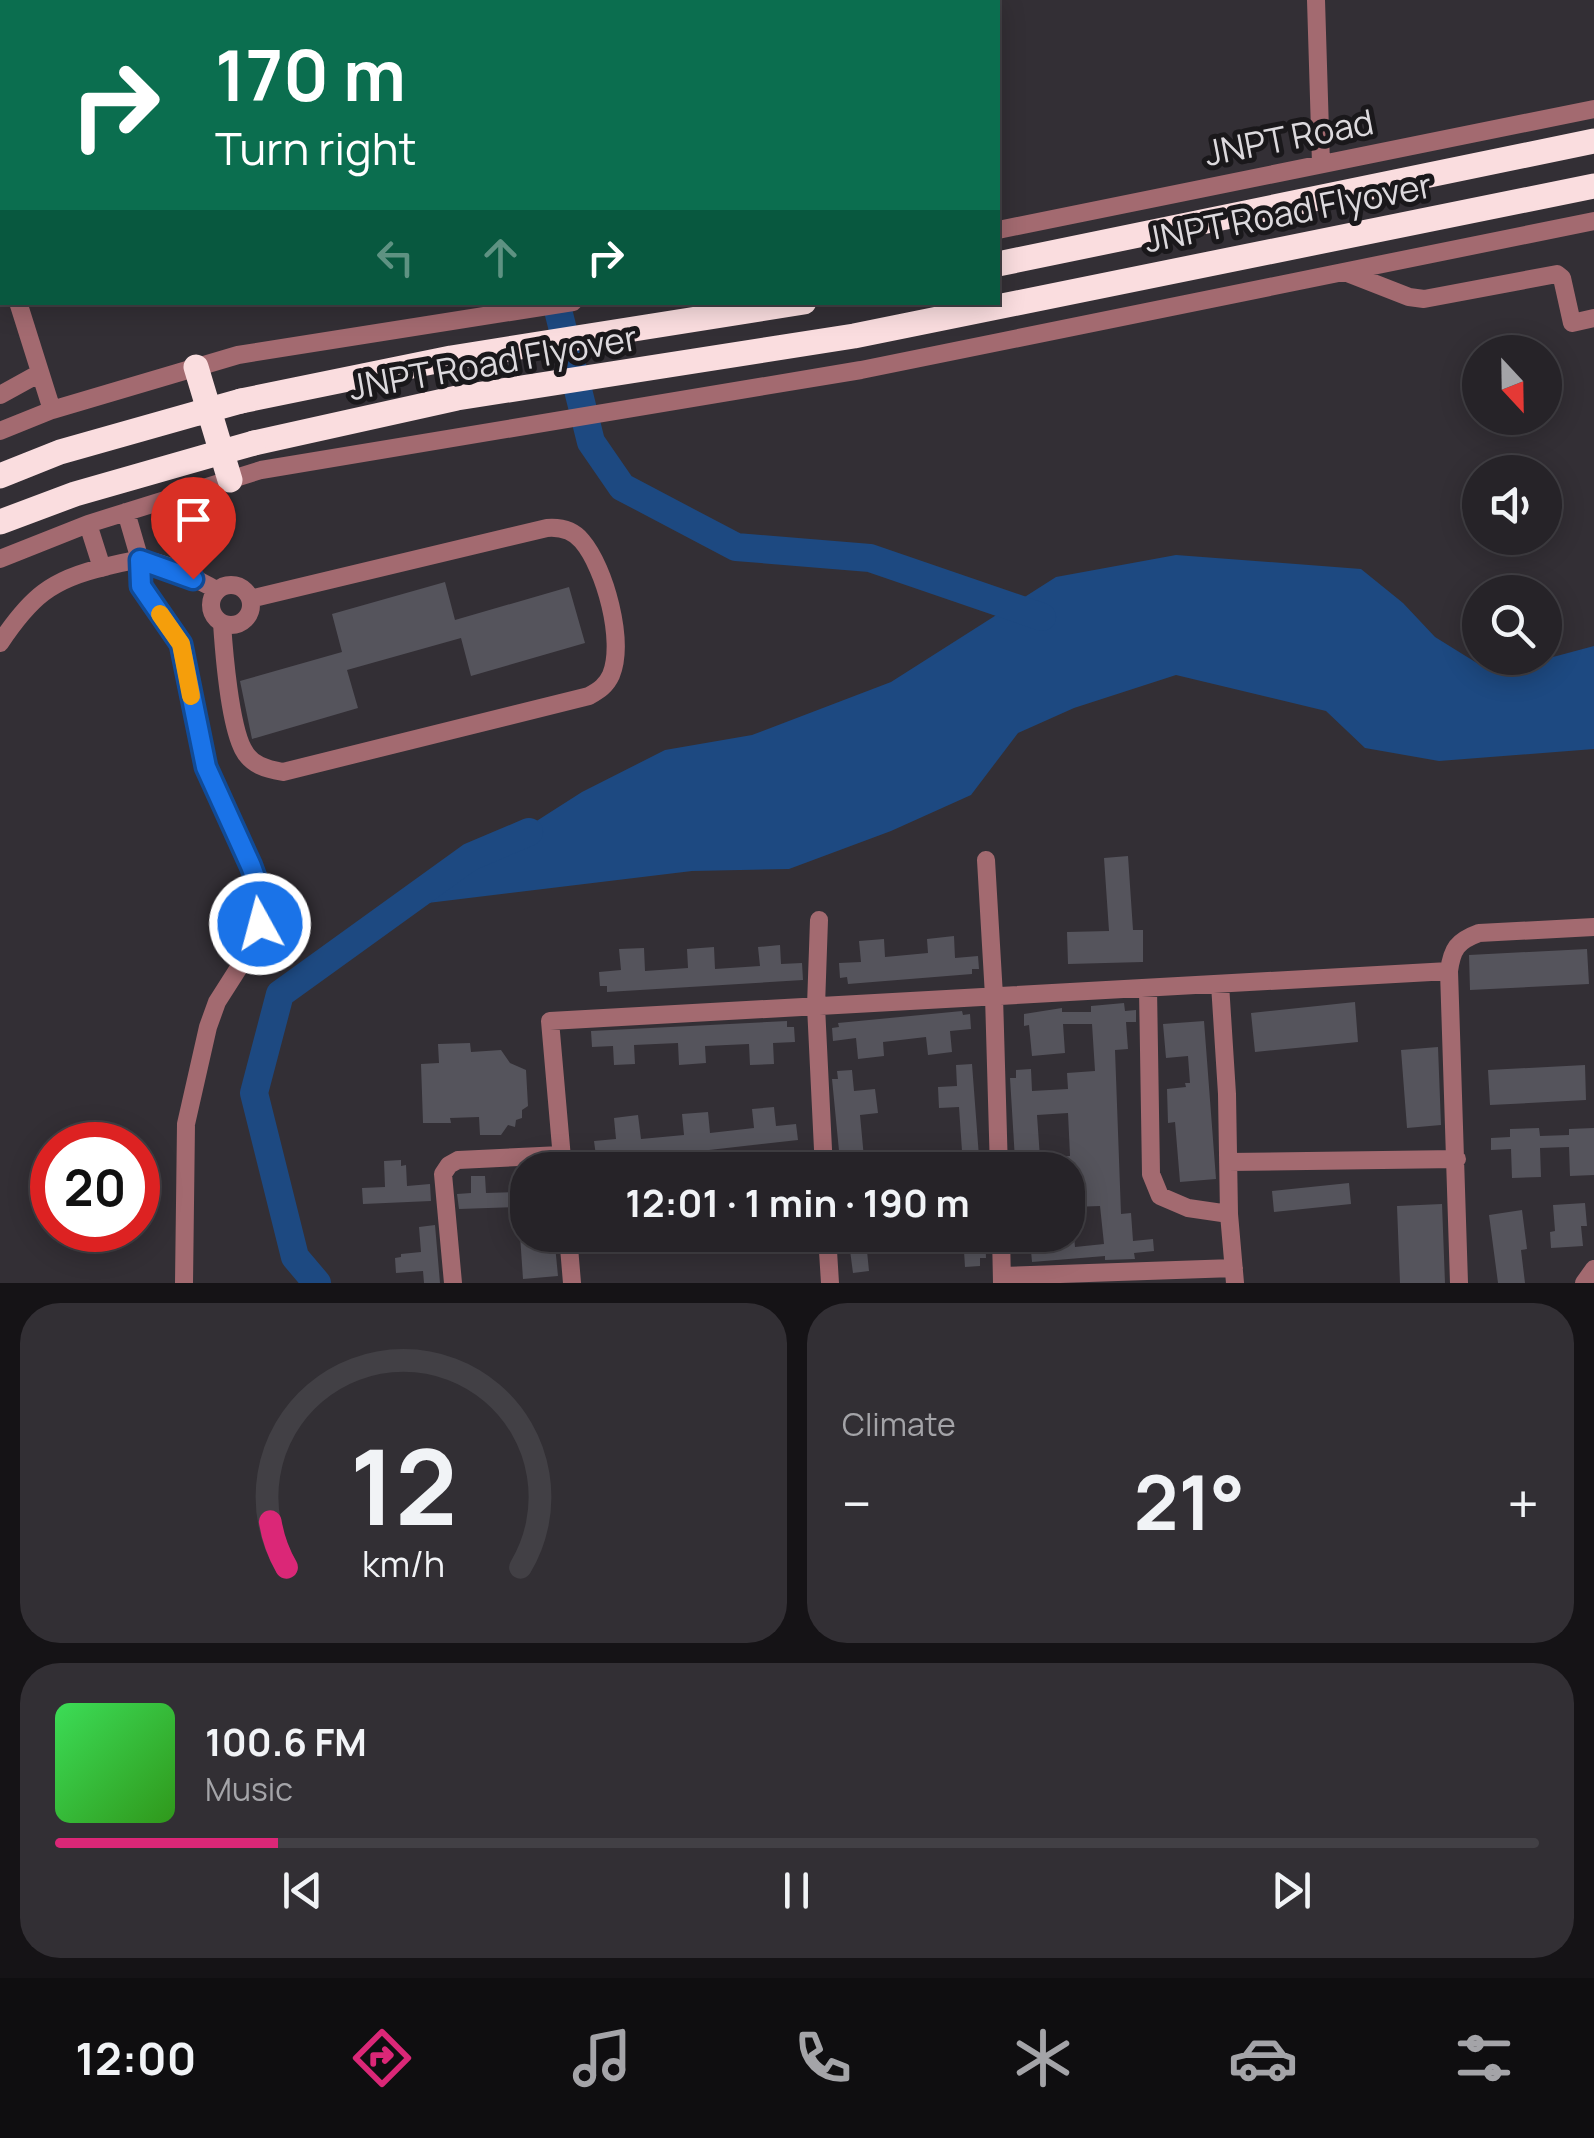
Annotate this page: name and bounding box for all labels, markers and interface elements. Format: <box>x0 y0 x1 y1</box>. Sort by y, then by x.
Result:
text: 170 m <box>215 26 406 122</box>
icon: right <box>50 40 180 170</box>
street label: JNPT Road <box>1200 97 1378 177</box>
text: Turn right <box>215 117 416 179</box>
street label: JNPT Road Flyover <box>1140 161 1436 263</box>
icon: left <box>368 230 423 285</box>
icon: ahead <box>473 230 528 285</box>
icon: right <box>578 230 633 285</box>
street label: JNPT Road Flyover <box>345 313 641 411</box>
north arrow <box>1462 335 1562 435</box>
map controls <box>1462 335 1562 675</box>
button: sound <box>1462 455 1562 555</box>
pin <box>151 477 236 580</box>
icon: arrive <box>166 492 221 547</box>
button: search <box>1462 575 1562 675</box>
position arrow <box>208 872 312 976</box>
speed limit sign: 20 <box>30 1122 160 1252</box>
text: 12:01 · 1 min · 190 m <box>625 1176 970 1228</box>
text: Climate <box>842 1402 956 1446</box>
text: 12 <box>350 1414 457 1556</box>
text: 21° <box>1134 1450 1245 1553</box>
text: − <box>842 1465 872 1541</box>
text: + <box>1507 1465 1539 1541</box>
text: km/h <box>362 1539 445 1588</box>
text: 100.6 FM <box>205 1715 367 1767</box>
text: Music <box>205 1767 293 1811</box>
icon: previous <box>275 1863 330 1918</box>
icon: pause <box>769 1863 824 1918</box>
icon: next <box>1264 1863 1319 1918</box>
icon: directions <box>347 2023 417 2093</box>
icon: music <box>567 2023 637 2093</box>
icon: phone <box>788 2023 858 2093</box>
icon: climate <box>1008 2023 1078 2093</box>
icon: car <box>1228 2023 1298 2093</box>
icon: filters <box>1449 2023 1519 2093</box>
text: 12:00 <box>75 2027 196 2089</box>

